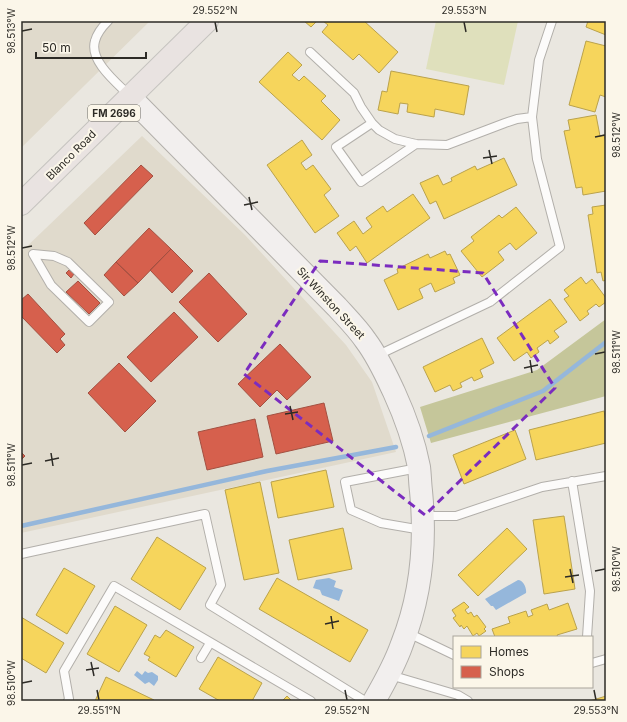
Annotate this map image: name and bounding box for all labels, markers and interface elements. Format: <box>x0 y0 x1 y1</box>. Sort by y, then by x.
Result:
text: 29.552°N <box>192 4 238 16</box>
text: 29.553°N <box>441 4 487 16</box>
text: 98.513°W <box>5 8 17 54</box>
scale bar <box>36 34 146 60</box>
text: 50 m <box>42 40 71 55</box>
road number: FM 2696 <box>88 105 140 121</box>
text: 98.512°W <box>610 112 622 158</box>
street label: Blanco Road <box>43 127 99 183</box>
text: 98.512°W <box>5 225 17 271</box>
street label: Sir Winston Street <box>294 264 368 342</box>
text: 98.511°W <box>610 330 622 374</box>
text: 98.511°W <box>5 443 17 487</box>
text: 98.510°W <box>610 546 622 592</box>
legend <box>453 636 593 688</box>
text: Homes <box>489 644 529 659</box>
text: 98.510°W <box>5 660 17 706</box>
text: Shops <box>489 664 525 679</box>
text: 29.551°N <box>77 704 121 716</box>
text: 29.552°N <box>324 704 370 716</box>
text: 29.553°N <box>573 704 619 716</box>

